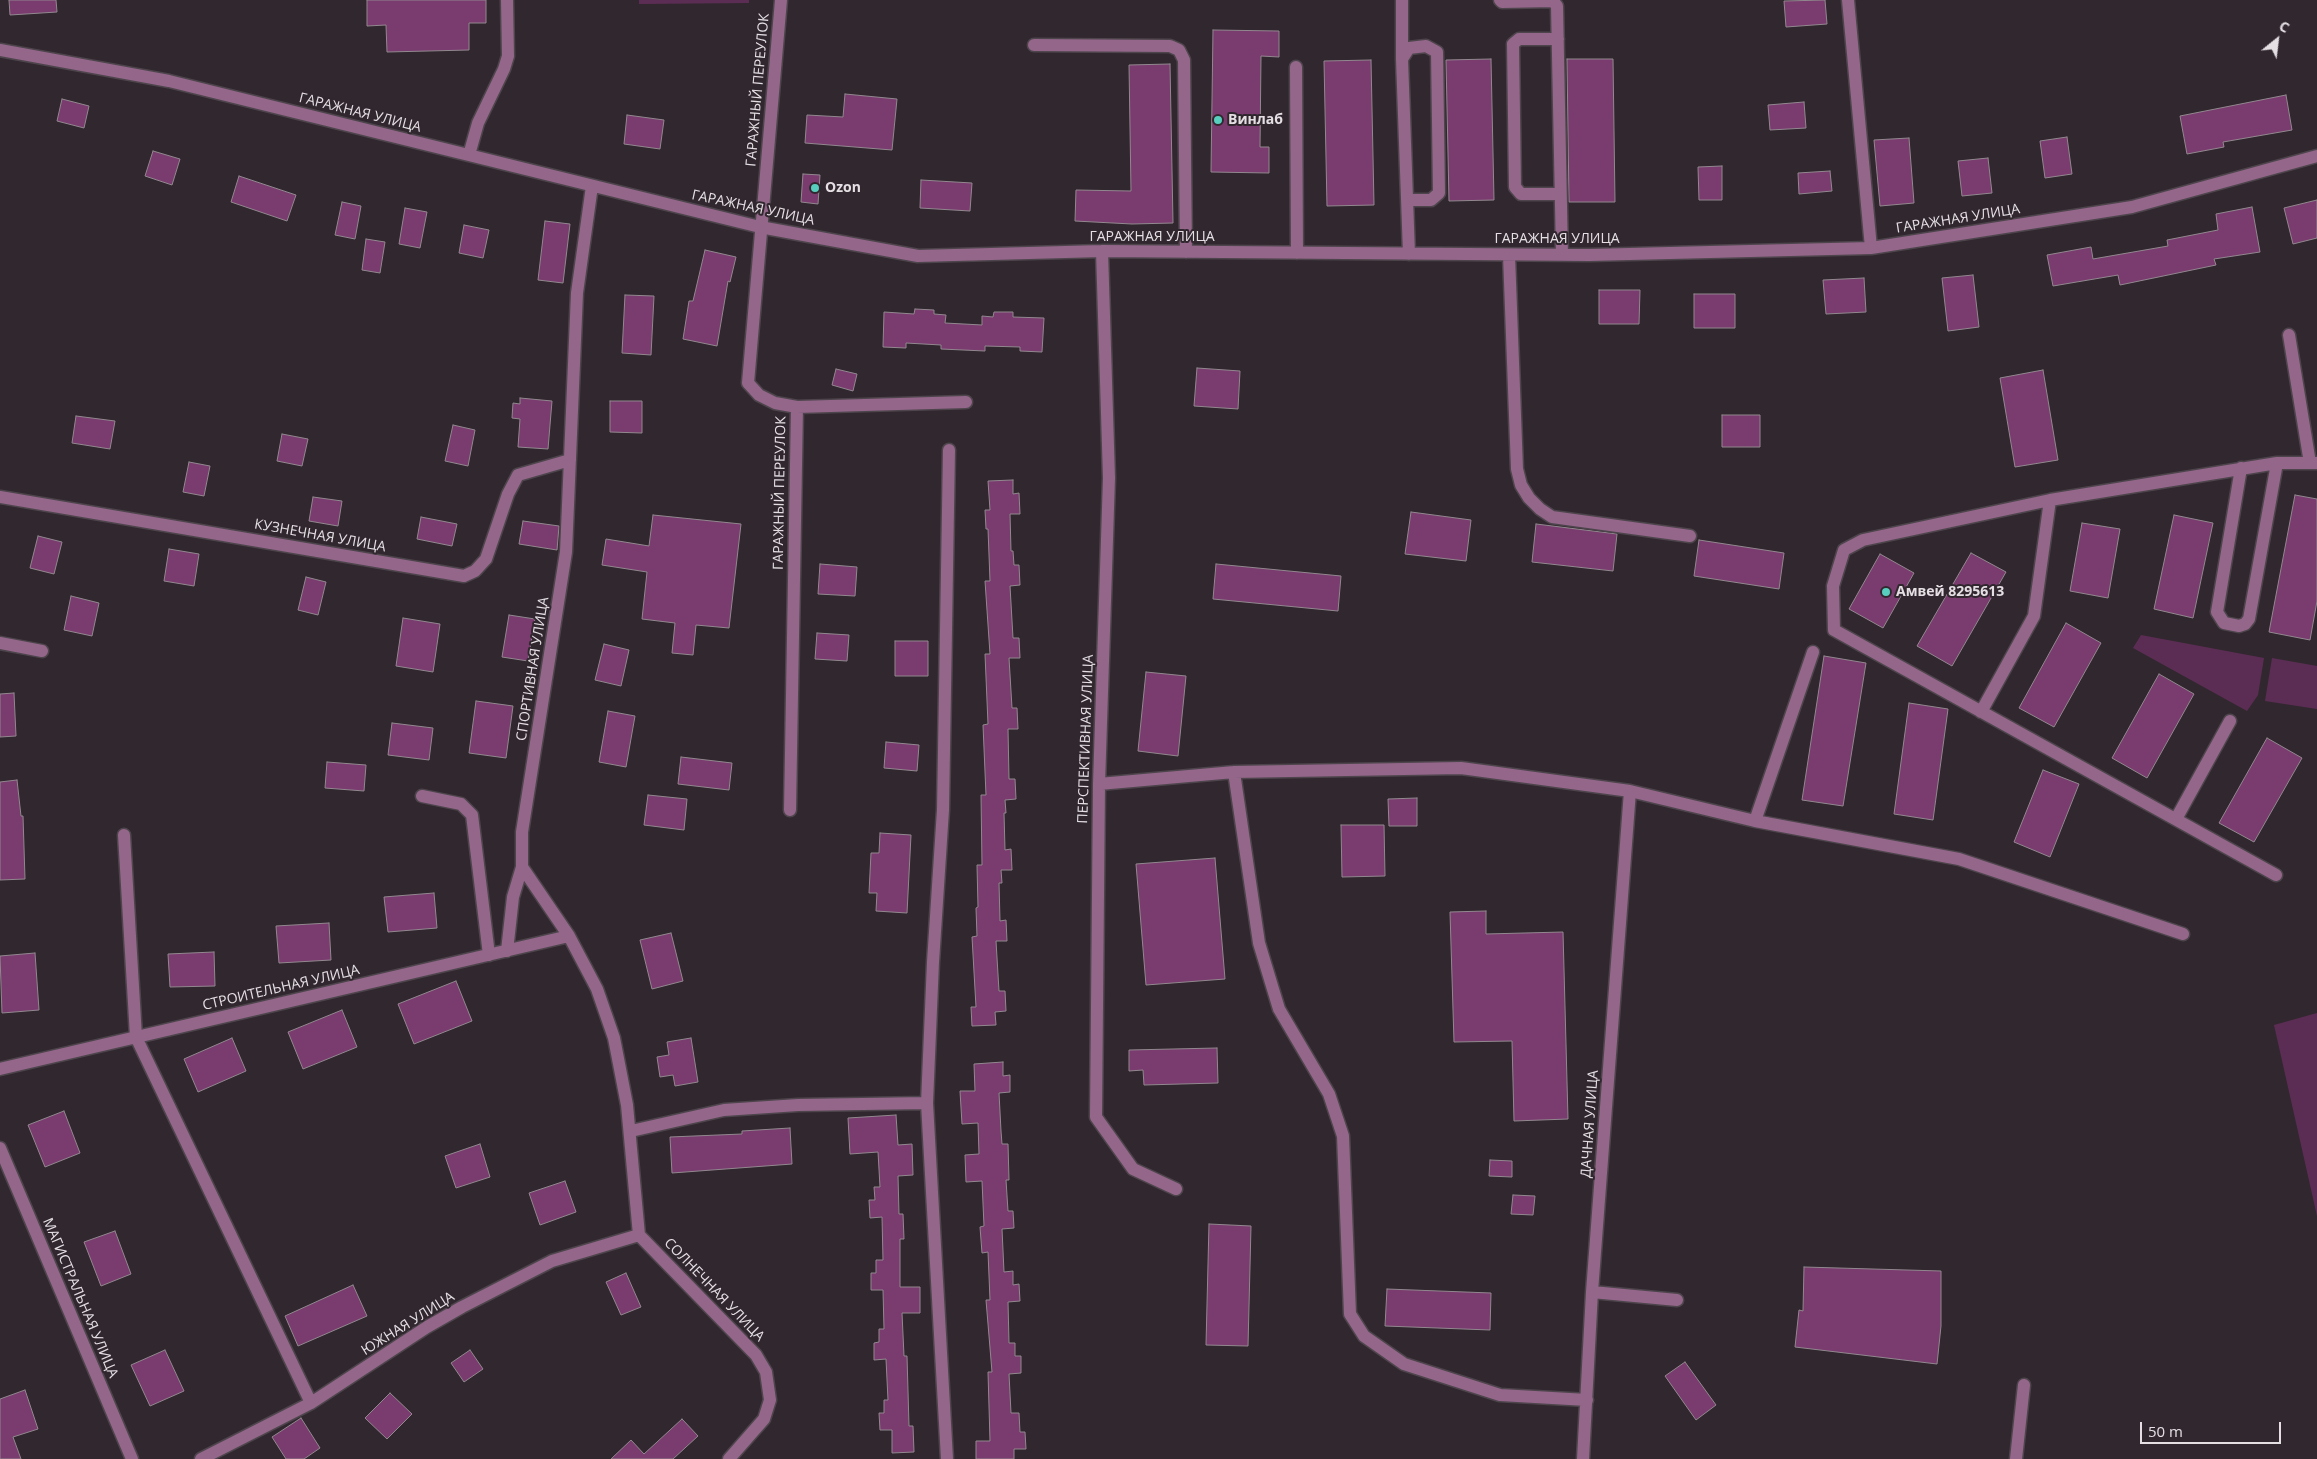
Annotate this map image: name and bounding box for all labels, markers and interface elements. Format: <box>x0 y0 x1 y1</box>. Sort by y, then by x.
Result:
street label: ГАРАЖНЫЙ ПЕРЕУЛОК <box>743 13 773 167</box>
north arrow <box>2252 15 2302 65</box>
text: С <box>2276 16 2293 37</box>
street label: ГАРАЖНАЯ УЛИЦА <box>297 90 423 136</box>
place label: Винлаб <box>1228 112 1283 128</box>
marker: Винлаб <box>1212 114 1224 126</box>
place label: Ozon <box>825 180 861 196</box>
marker: Ozon <box>809 182 821 194</box>
street label: ГАРАЖНАЯ УЛИЦА <box>690 187 816 229</box>
street label: ГАРАЖНАЯ УЛИЦА <box>1895 201 2021 237</box>
street label: ГАРАЖНАЯ УЛИЦА <box>1089 229 1215 245</box>
street label: ГАРАЖНАЯ УЛИЦА <box>1494 231 1620 247</box>
street label: ГАРАЖНЫЙ ПЕРЕУЛОК <box>770 416 790 570</box>
street label: КУЗНЕЧНАЯ УЛИЦА <box>253 516 387 556</box>
place label: Амвей 8295613 <box>1896 584 2004 600</box>
marker: Амвей 8295613 <box>1880 586 1892 598</box>
street label: СПОРТИВНАЯ УЛИЦА <box>513 596 553 742</box>
street label: ПЕРСПЕКТИВНАЯ УЛИЦА <box>1075 654 1097 824</box>
street label: СТРОИТЕЛЬНАЯ УЛИЦА <box>201 962 361 1014</box>
street label: ДАЧНАЯ УЛИЦА <box>1578 1069 1602 1179</box>
street label: МАГИСТРАЛЬНАЯ УЛИЦА <box>39 1216 121 1380</box>
street label: СОЛНЕЧНАЯ УЛИЦА <box>660 1235 768 1345</box>
street label: ЮЖНАЯ УЛИЦА <box>358 1289 458 1359</box>
scale bar <box>2142 1412 2283 1444</box>
text: 50 m <box>2148 1421 2183 1441</box>

